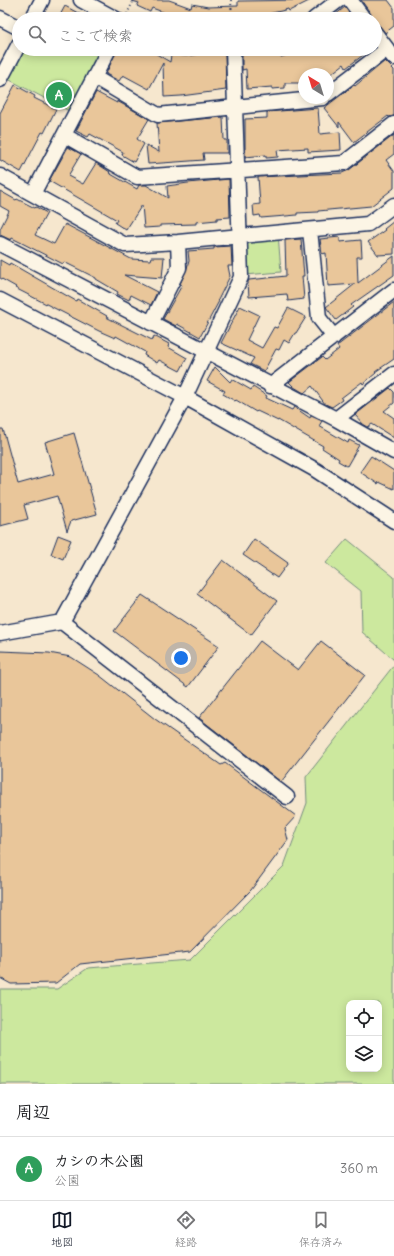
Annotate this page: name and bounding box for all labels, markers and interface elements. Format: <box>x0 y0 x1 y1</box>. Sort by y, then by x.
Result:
search box <box>12 12 382 56</box>
icon: search <box>26 23 48 45</box>
text: ここで検索 <box>58 26 133 45</box>
north arrow <box>298 68 334 104</box>
pin: A <box>46 80 72 110</box>
your location <box>171 648 191 668</box>
map controls <box>346 1000 382 1072</box>
button: locate <box>346 1000 382 1036</box>
button: layers <box>346 1036 382 1072</box>
text: 周辺 <box>16 1101 50 1123</box>
text: カシの木公園 <box>54 1151 144 1170</box>
text: A <box>25 1160 33 1177</box>
text: 360 m <box>340 1160 378 1177</box>
text: 公園 <box>54 1172 80 1189</box>
tab: 地図 <box>51 1209 73 1249</box>
tab: 経路 <box>175 1209 197 1249</box>
tab: 保存済み <box>299 1209 343 1249</box>

